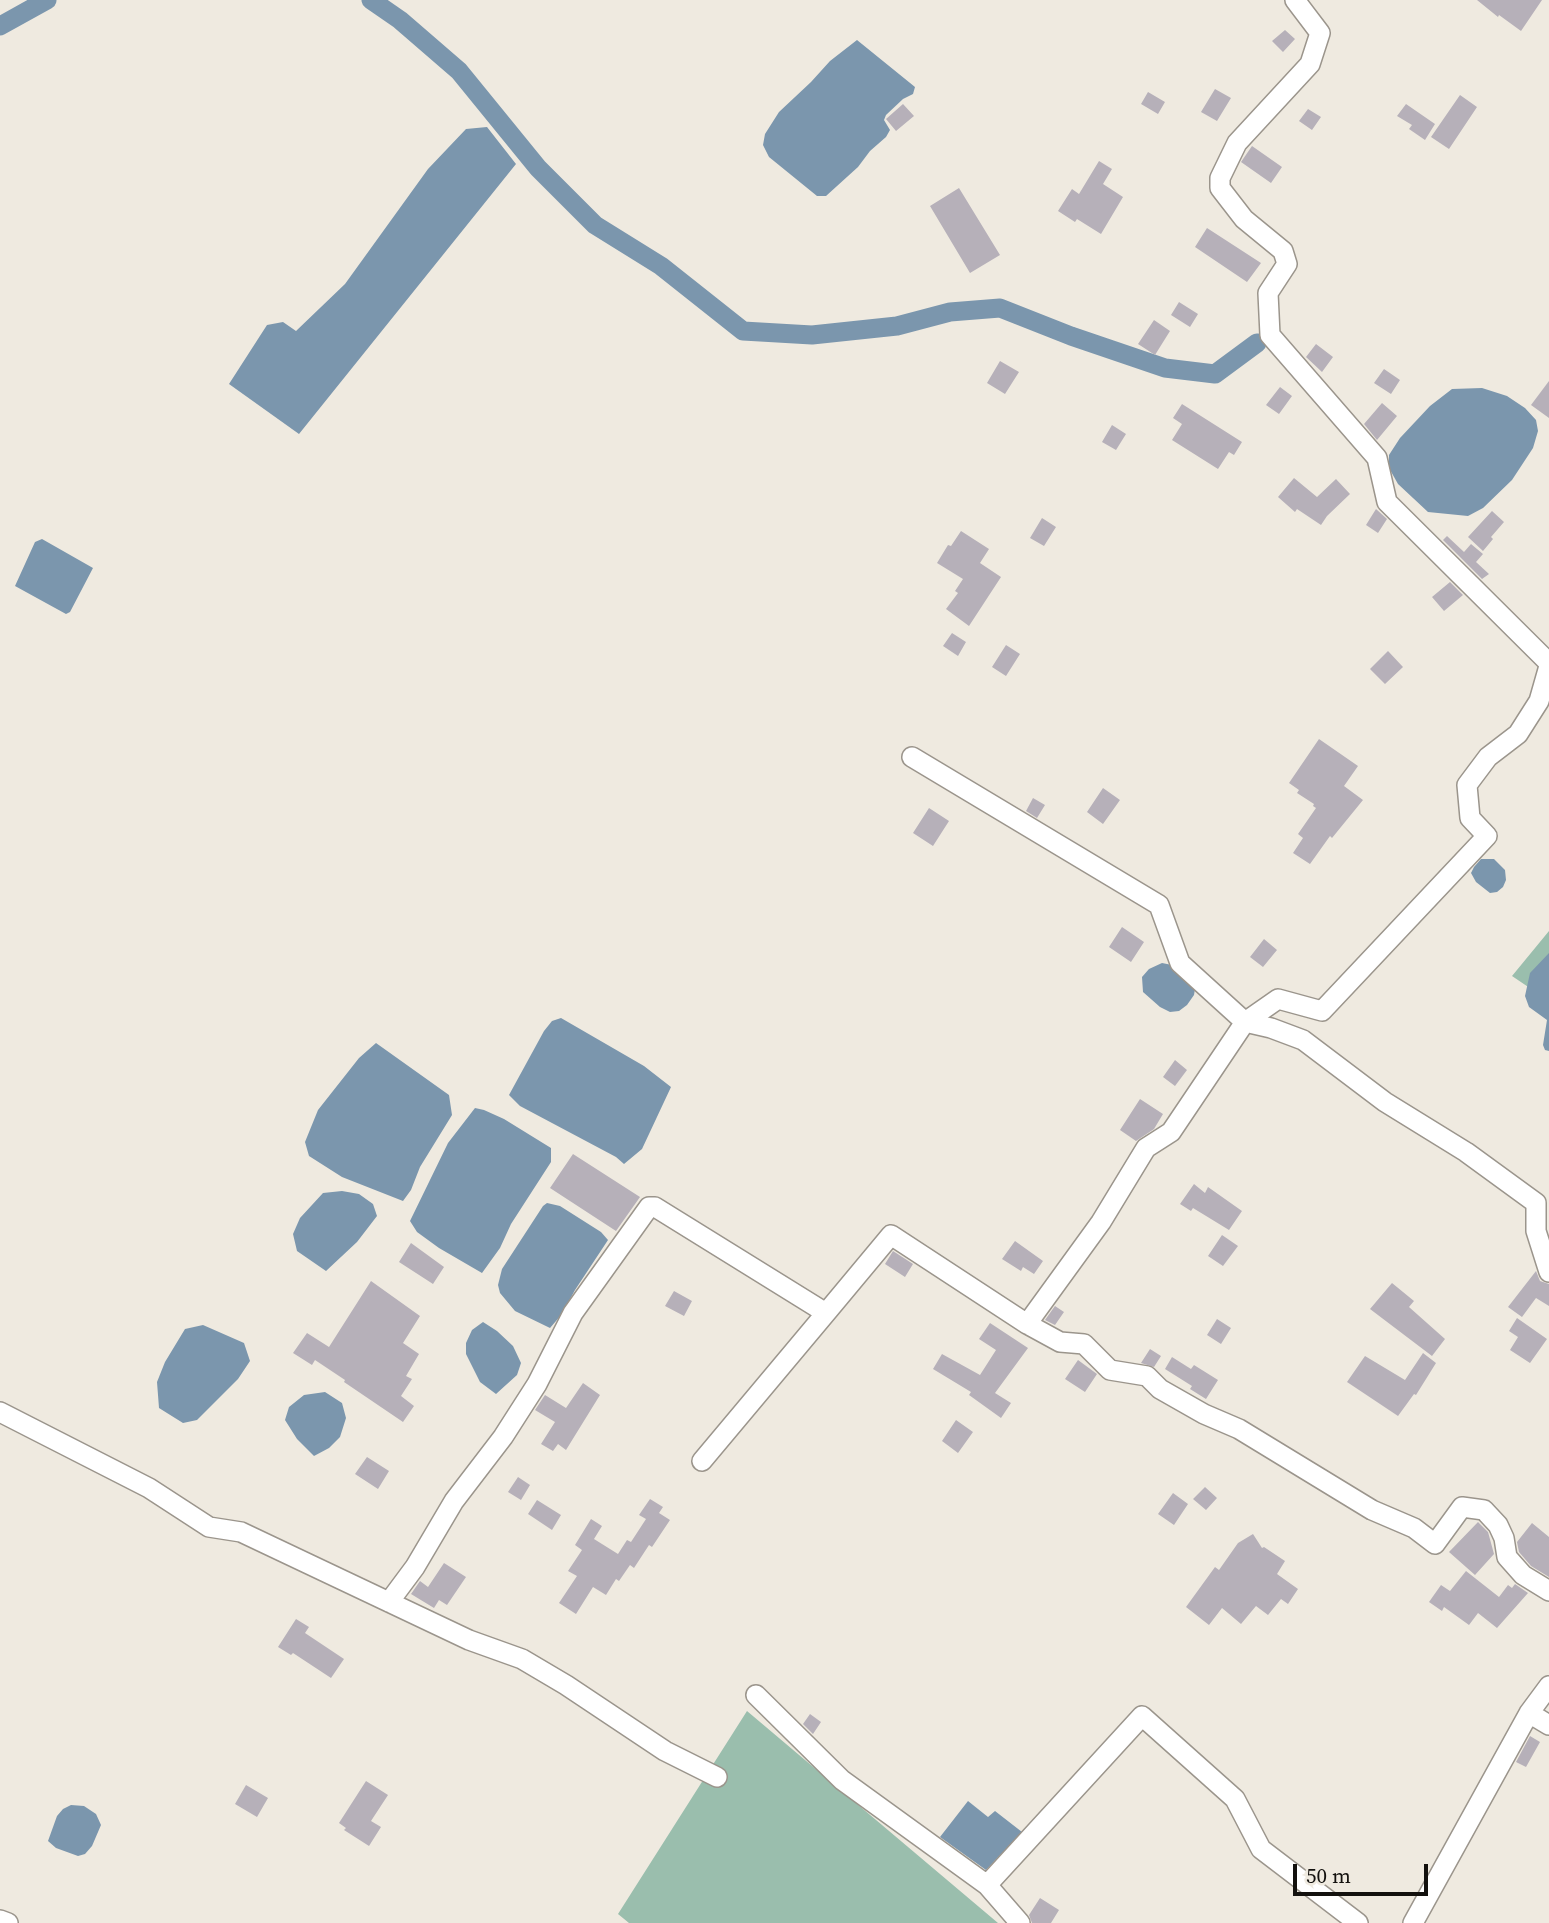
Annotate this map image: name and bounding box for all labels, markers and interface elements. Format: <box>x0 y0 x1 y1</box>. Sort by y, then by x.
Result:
scale bar <box>1297 1850 1432 1894</box>
text: 50 m <box>1306 1861 1351 1890</box>

